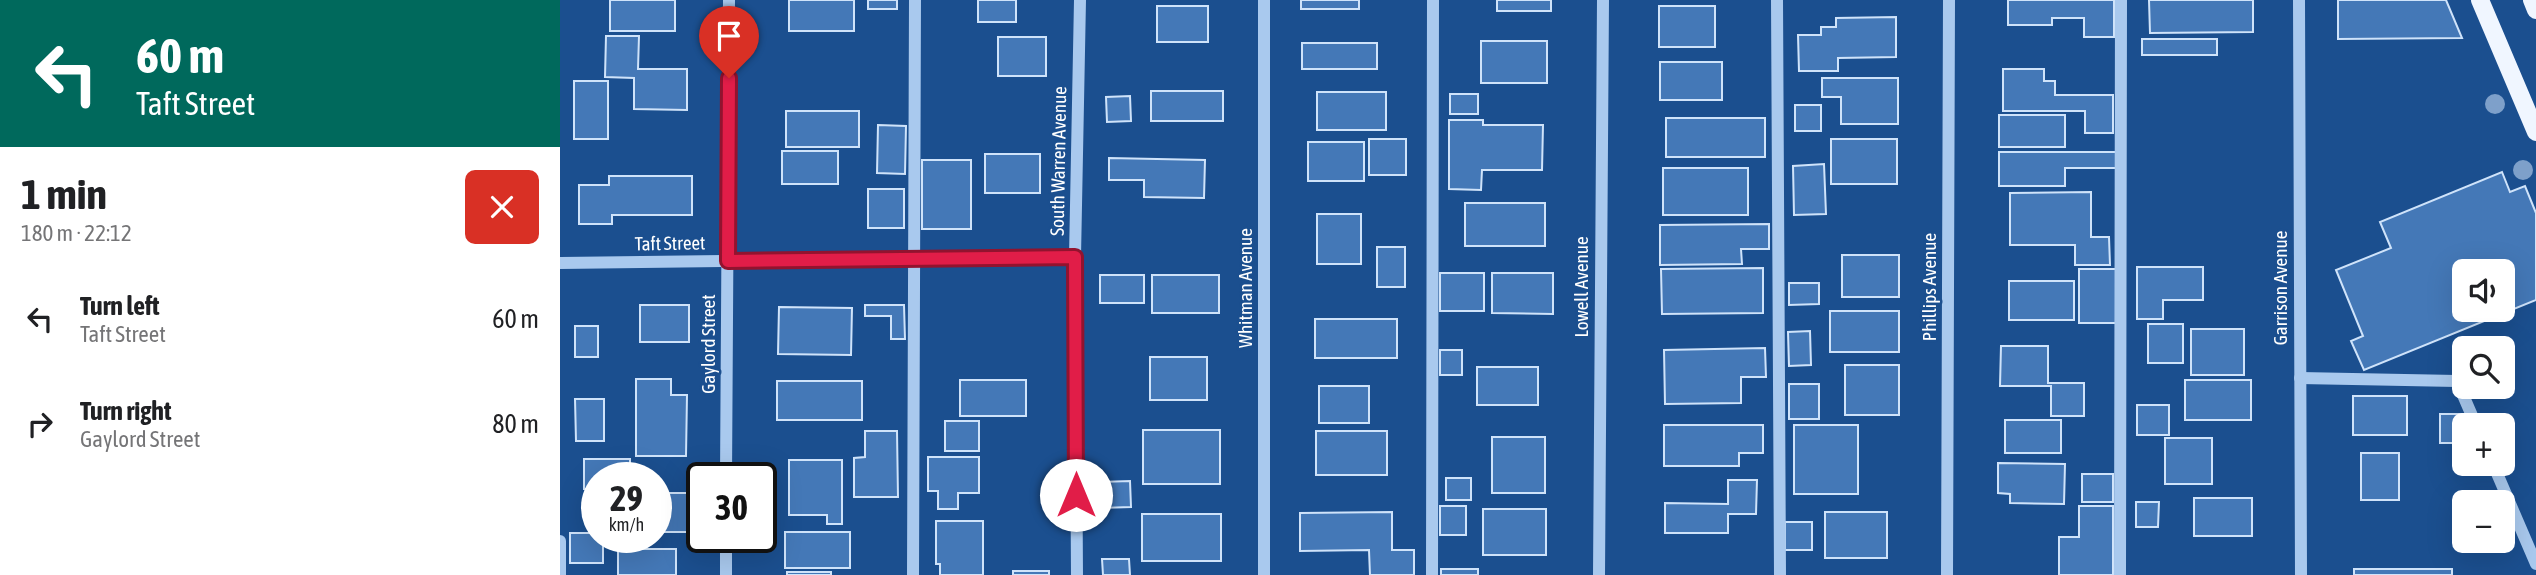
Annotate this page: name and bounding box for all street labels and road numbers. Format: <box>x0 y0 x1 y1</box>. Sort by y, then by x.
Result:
street label: South Warren Avenue <box>1046 86 1070 236</box>
street label: Whitman Avenue <box>1234 228 1256 348</box>
street label: Taft Street <box>634 231 706 255</box>
street label: Garrison Avenue <box>2269 231 2291 345</box>
street label: Phillips Avenue <box>1918 233 1940 341</box>
street label: Lowell Avenue <box>1570 236 1592 338</box>
street label: Gaylord Street <box>697 294 719 394</box>

